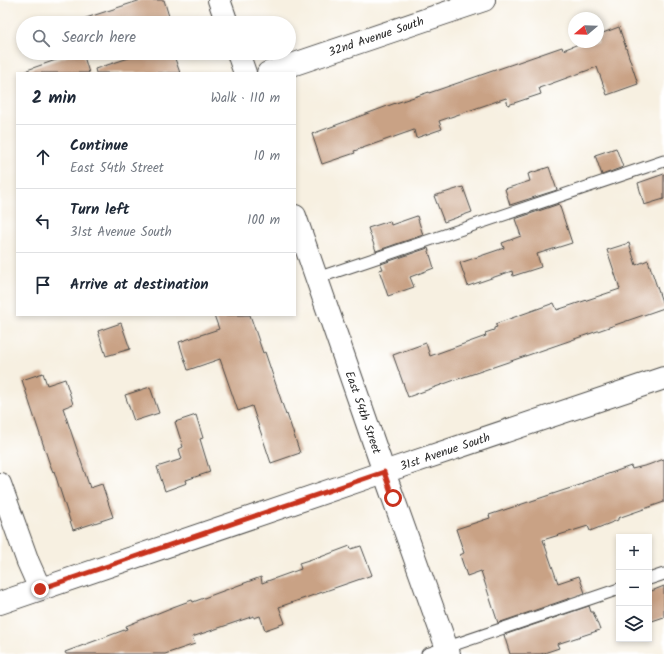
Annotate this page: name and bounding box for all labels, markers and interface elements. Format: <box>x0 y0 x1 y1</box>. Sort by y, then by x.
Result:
street label: 32nd Avenue South <box>326 12 426 61</box>
north arrow <box>568 12 604 48</box>
search box <box>16 16 296 60</box>
text: Search here <box>62 26 136 50</box>
icon: search <box>30 27 52 49</box>
text: 2 min <box>32 85 76 112</box>
text: Walk · 110 m <box>211 88 280 109</box>
text: Continue <box>70 134 128 158</box>
icon: ahead <box>32 146 54 168</box>
text: 10 m <box>254 146 280 167</box>
text: East 54th Street <box>70 158 164 179</box>
text: Turn left <box>70 198 130 222</box>
icon: left <box>32 210 54 232</box>
text: 100 m <box>247 210 280 231</box>
text: 31st Avenue South <box>70 222 172 243</box>
text: Arrive at destination <box>70 273 209 297</box>
icon: arrive <box>32 274 54 296</box>
street label: East 54th Street <box>340 368 387 457</box>
street label: 31st Avenue South <box>397 428 493 476</box>
route start <box>384 489 402 507</box>
map controls <box>616 534 652 642</box>
button: + <box>616 534 652 570</box>
button: − <box>616 570 652 606</box>
route end <box>31 580 49 598</box>
button: layers <box>616 606 652 642</box>

